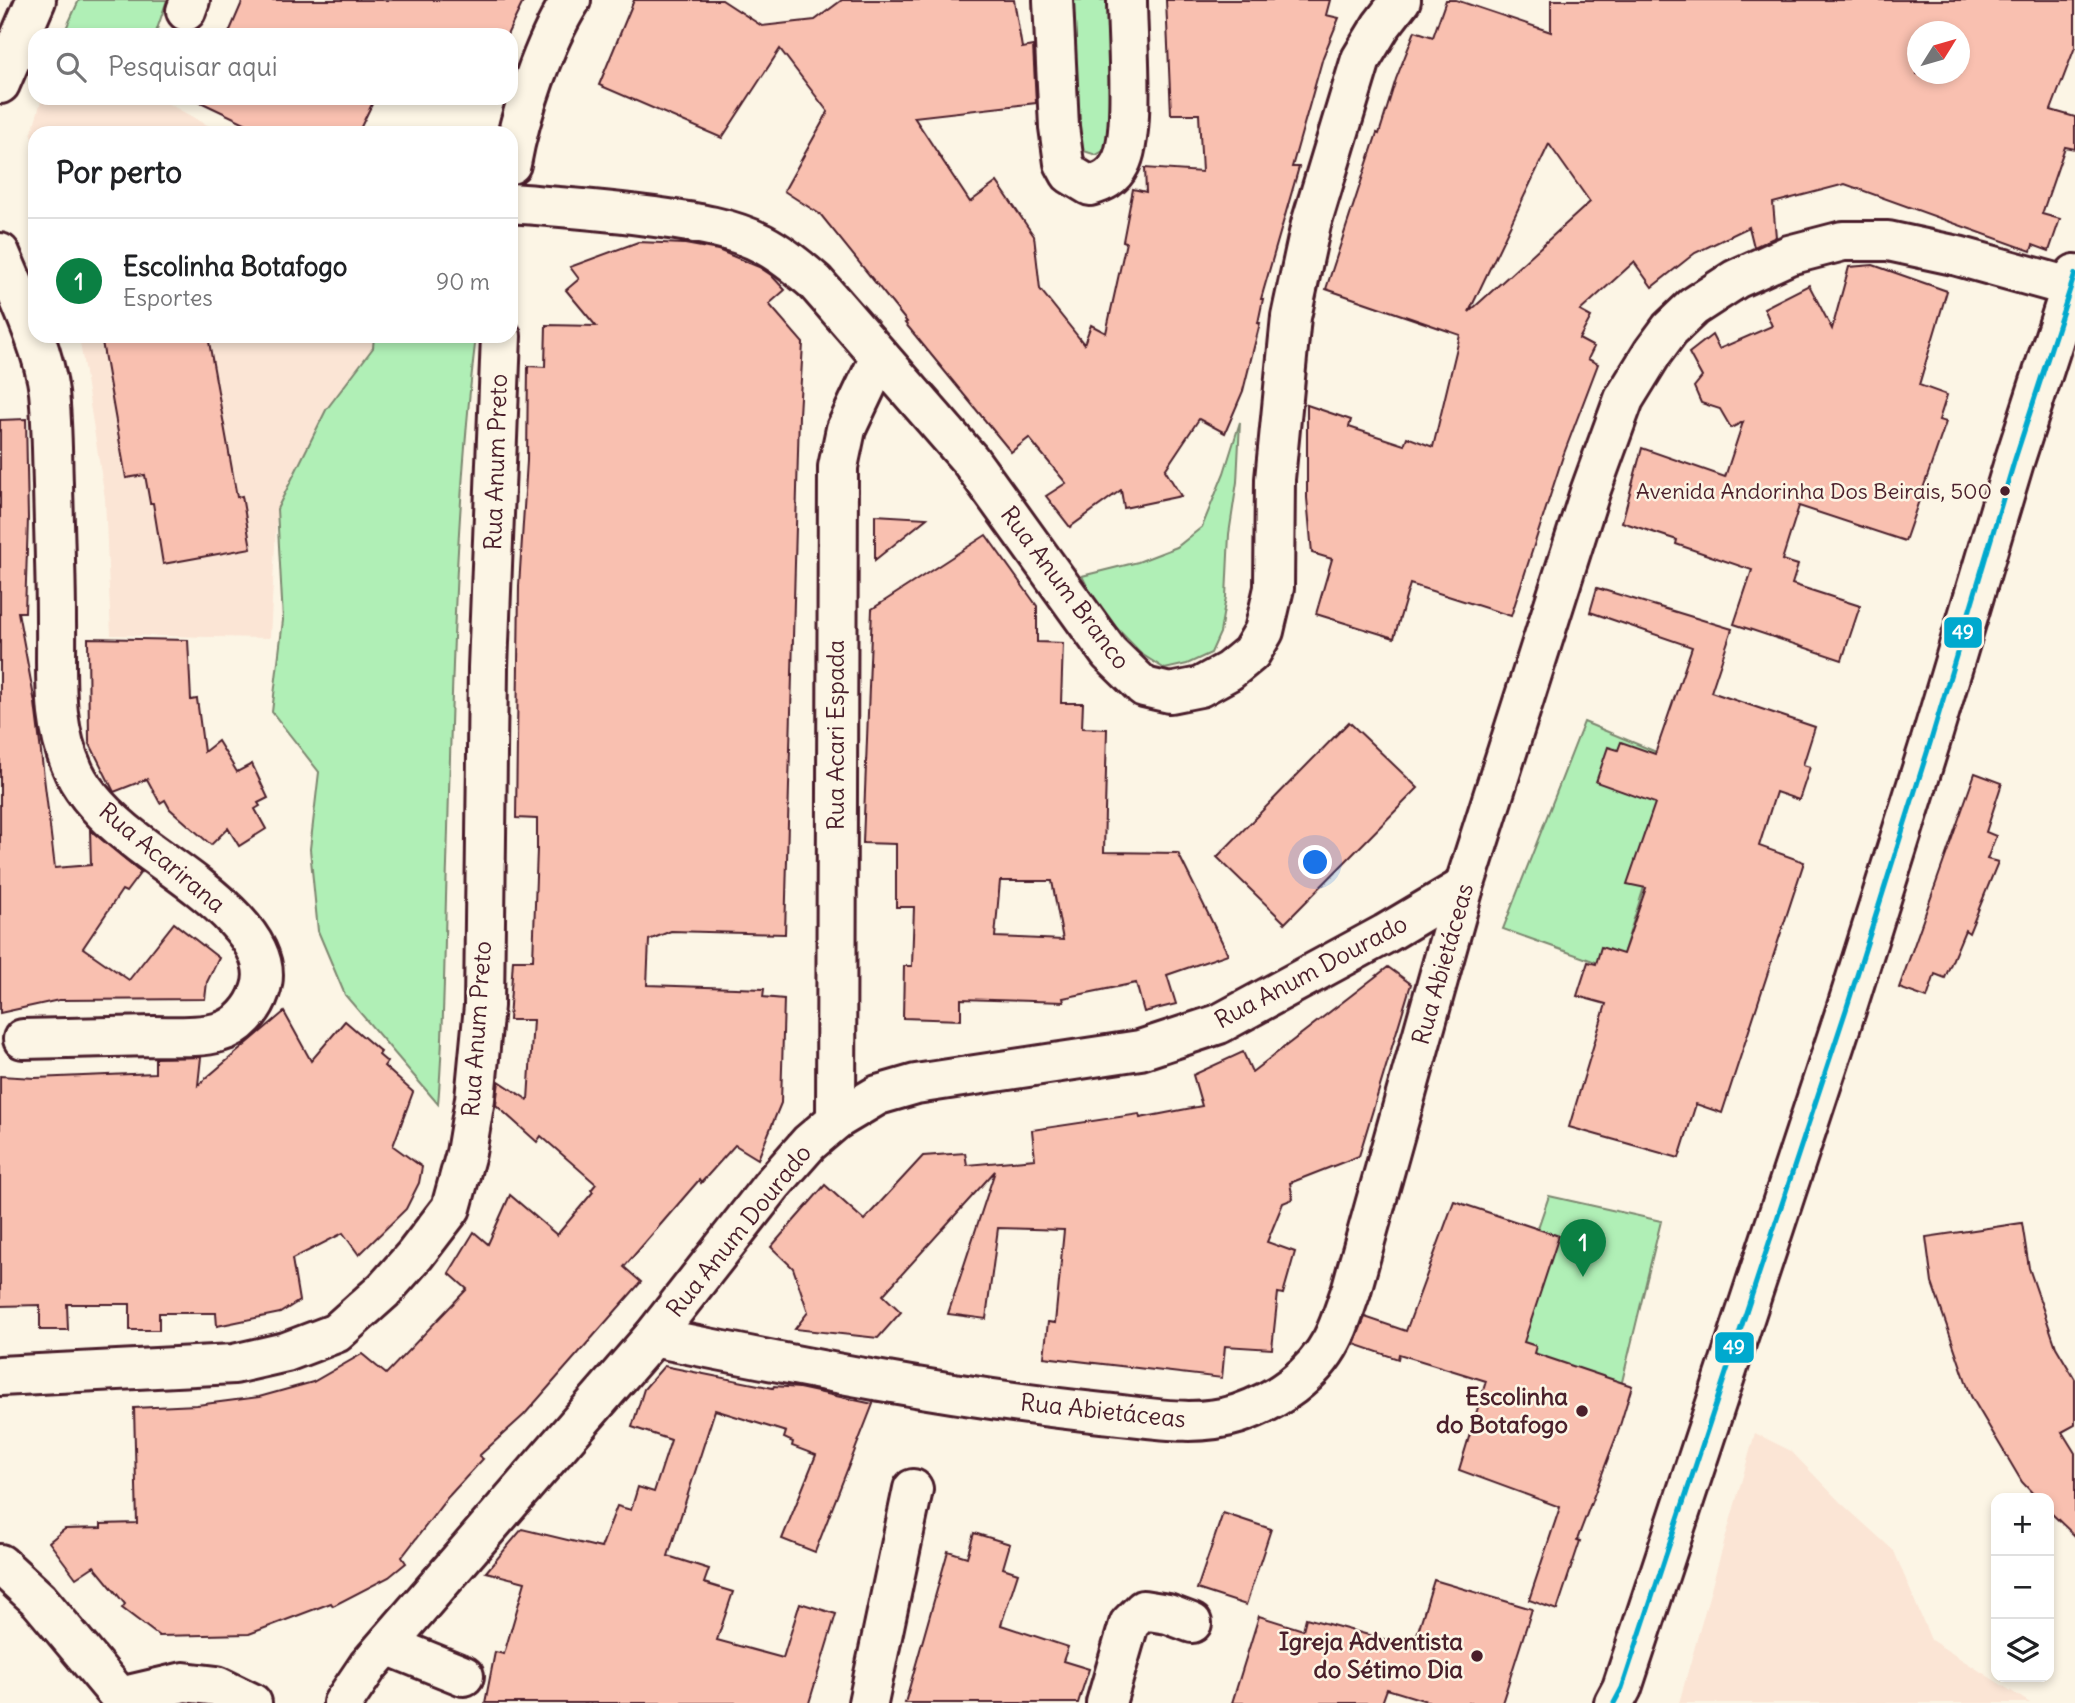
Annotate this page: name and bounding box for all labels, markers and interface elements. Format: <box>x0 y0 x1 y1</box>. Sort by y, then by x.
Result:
north arrow <box>1907 21 1970 84</box>
search box <box>28 28 518 105</box>
icon: search <box>52 48 90 86</box>
text: Pesquisar aqui <box>108 50 277 83</box>
text: Por perto <box>56 153 182 191</box>
text: Escolinha Botafogo <box>123 250 347 283</box>
text: 1 <box>74 267 84 296</box>
text: 90 m <box>436 267 490 296</box>
text: Esportes <box>123 283 213 312</box>
street label: Rua Anum Preto <box>477 373 513 551</box>
place label: Avenida Andorinha Dos Beirais, 500 <box>1636 477 1992 505</box>
marker: Avenida Andorinha Dos Beirais, 500 <box>1998 484 2012 498</box>
street label: Rua Anum Branco <box>995 500 1137 675</box>
line badge: 49 <box>1943 616 1983 649</box>
text: 49 <box>1952 620 1974 644</box>
street label: Rua Acari Espada <box>820 640 850 830</box>
street label: Rua Acarirana <box>93 796 232 919</box>
your location <box>1298 845 1332 879</box>
street label: Rua Abietáceas <box>1405 880 1479 1048</box>
street label: Rua Anum Dourado <box>1209 908 1412 1035</box>
street label: Rua Anum Preto <box>455 940 497 1118</box>
street label: Rua Anum Dourado <box>659 1138 817 1323</box>
pin: 1 <box>1560 1219 1606 1277</box>
line badge: 49 <box>1714 1331 1755 1364</box>
text: 49 <box>1723 1335 1745 1359</box>
place label: Escolinha do Botafogo <box>1436 1381 1568 1439</box>
street label: Rua Abietáceas <box>1019 1386 1187 1434</box>
marker: Escolinha do Botafogo <box>1574 1403 1590 1419</box>
map controls <box>1991 1493 2054 1682</box>
button: + <box>1991 1493 2054 1556</box>
button: − <box>1991 1556 2054 1619</box>
button: layers <box>1991 1619 2054 1682</box>
place label: Igreja Adventista do Sétimo Dia <box>1279 1626 1463 1684</box>
marker: Igreja Adventista do Sétimo Dia <box>1469 1648 1485 1664</box>

